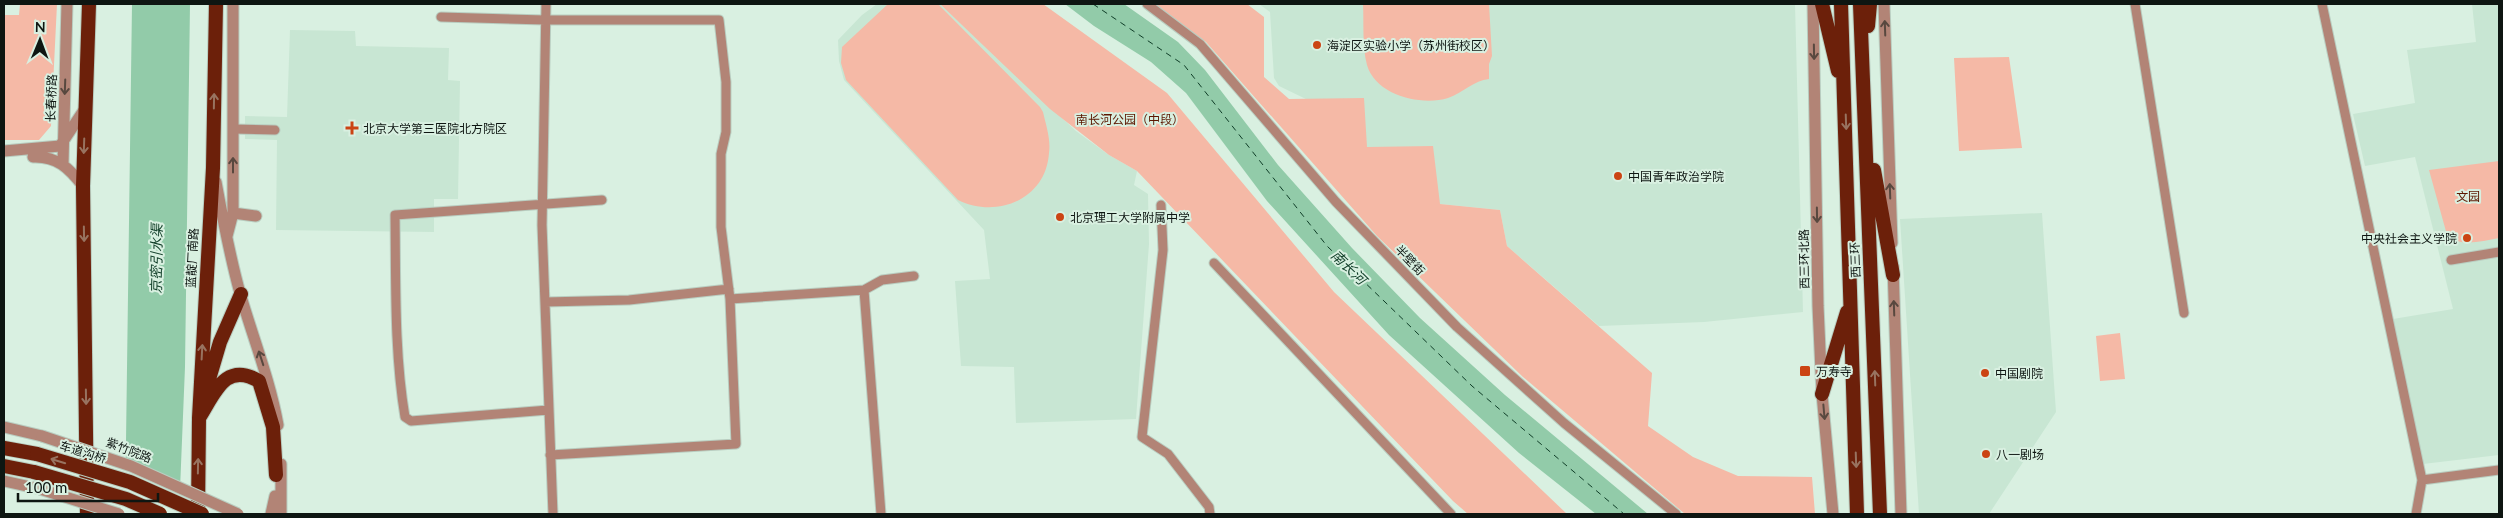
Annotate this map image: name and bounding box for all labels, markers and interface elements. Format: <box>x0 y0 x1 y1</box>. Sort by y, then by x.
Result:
north arrow <box>15 15 65 65</box>
text: N <box>35 18 46 35</box>
one-way arrow <box>1880 21 1889 37</box>
place label: 海淀区实验小学（苏州街校区） <box>1327 38 1495 53</box>
marker: 海淀区实验小学（苏州街校区） <box>1311 39 1323 51</box>
one-way arrow <box>1809 44 1819 60</box>
street label: 长春桥路 <box>43 74 59 122</box>
one-way arrow <box>60 79 70 95</box>
one-way arrow <box>209 94 219 110</box>
park label: 南长河公园（中段） <box>1076 112 1184 127</box>
one-way arrow <box>1841 114 1851 130</box>
marker: 北京大学第三医院北方院区 <box>345 121 359 135</box>
place label: 北京大学第三医院北方院区 <box>363 121 507 136</box>
one-way arrow <box>80 138 89 154</box>
one-way arrow <box>228 157 238 173</box>
place label: 中国青年政治学院 <box>1628 169 1724 184</box>
marker: 中国青年政治学院 <box>1612 170 1624 182</box>
one-way arrow <box>1885 183 1895 200</box>
park label: 文园 <box>2456 189 2480 204</box>
one-way arrow <box>1812 206 1822 223</box>
place label: 北京理工大学附属中学 <box>1070 210 1190 225</box>
marker: 北京理工大学附属中学 <box>1054 211 1066 223</box>
water label: 京密引水渠 <box>147 222 165 294</box>
one-way arrow <box>79 226 89 242</box>
street label: 蓝靛厂南路 <box>183 228 201 288</box>
street label: 西三环北路 <box>1796 229 1812 289</box>
place label: 中央社会主义学院 <box>2361 231 2457 246</box>
marker: 中央社会主义学院 <box>2461 232 2473 244</box>
street label: 半壁街 <box>1392 242 1428 278</box>
street label: 西三环 <box>1847 242 1863 278</box>
water label: 南长河 <box>1328 246 1372 290</box>
one-way arrow <box>1889 300 1899 316</box>
one-way arrow <box>198 344 207 360</box>
one-way arrow <box>256 350 266 366</box>
marker: 万寿寺 <box>1798 364 1812 378</box>
place label: 万寿寺 <box>1816 364 1852 379</box>
place label: 中国剧院 <box>1995 366 2043 381</box>
marker: 中国剧院 <box>1979 367 1991 379</box>
one-way arrow <box>1871 370 1880 386</box>
one-way arrow <box>81 388 91 405</box>
one-way arrow <box>1819 404 1829 420</box>
street label: 紫竹院路 <box>104 434 154 466</box>
street label: 车道沟桥 <box>58 438 108 466</box>
place label: 八一剧场 <box>1996 447 2044 462</box>
marker: 八一剧场 <box>1980 448 1992 460</box>
one-way arrow <box>1851 452 1860 468</box>
one-way arrow <box>51 455 67 465</box>
one-way arrow <box>193 459 203 475</box>
scale bar <box>18 470 158 502</box>
text: 100 m <box>25 478 67 496</box>

